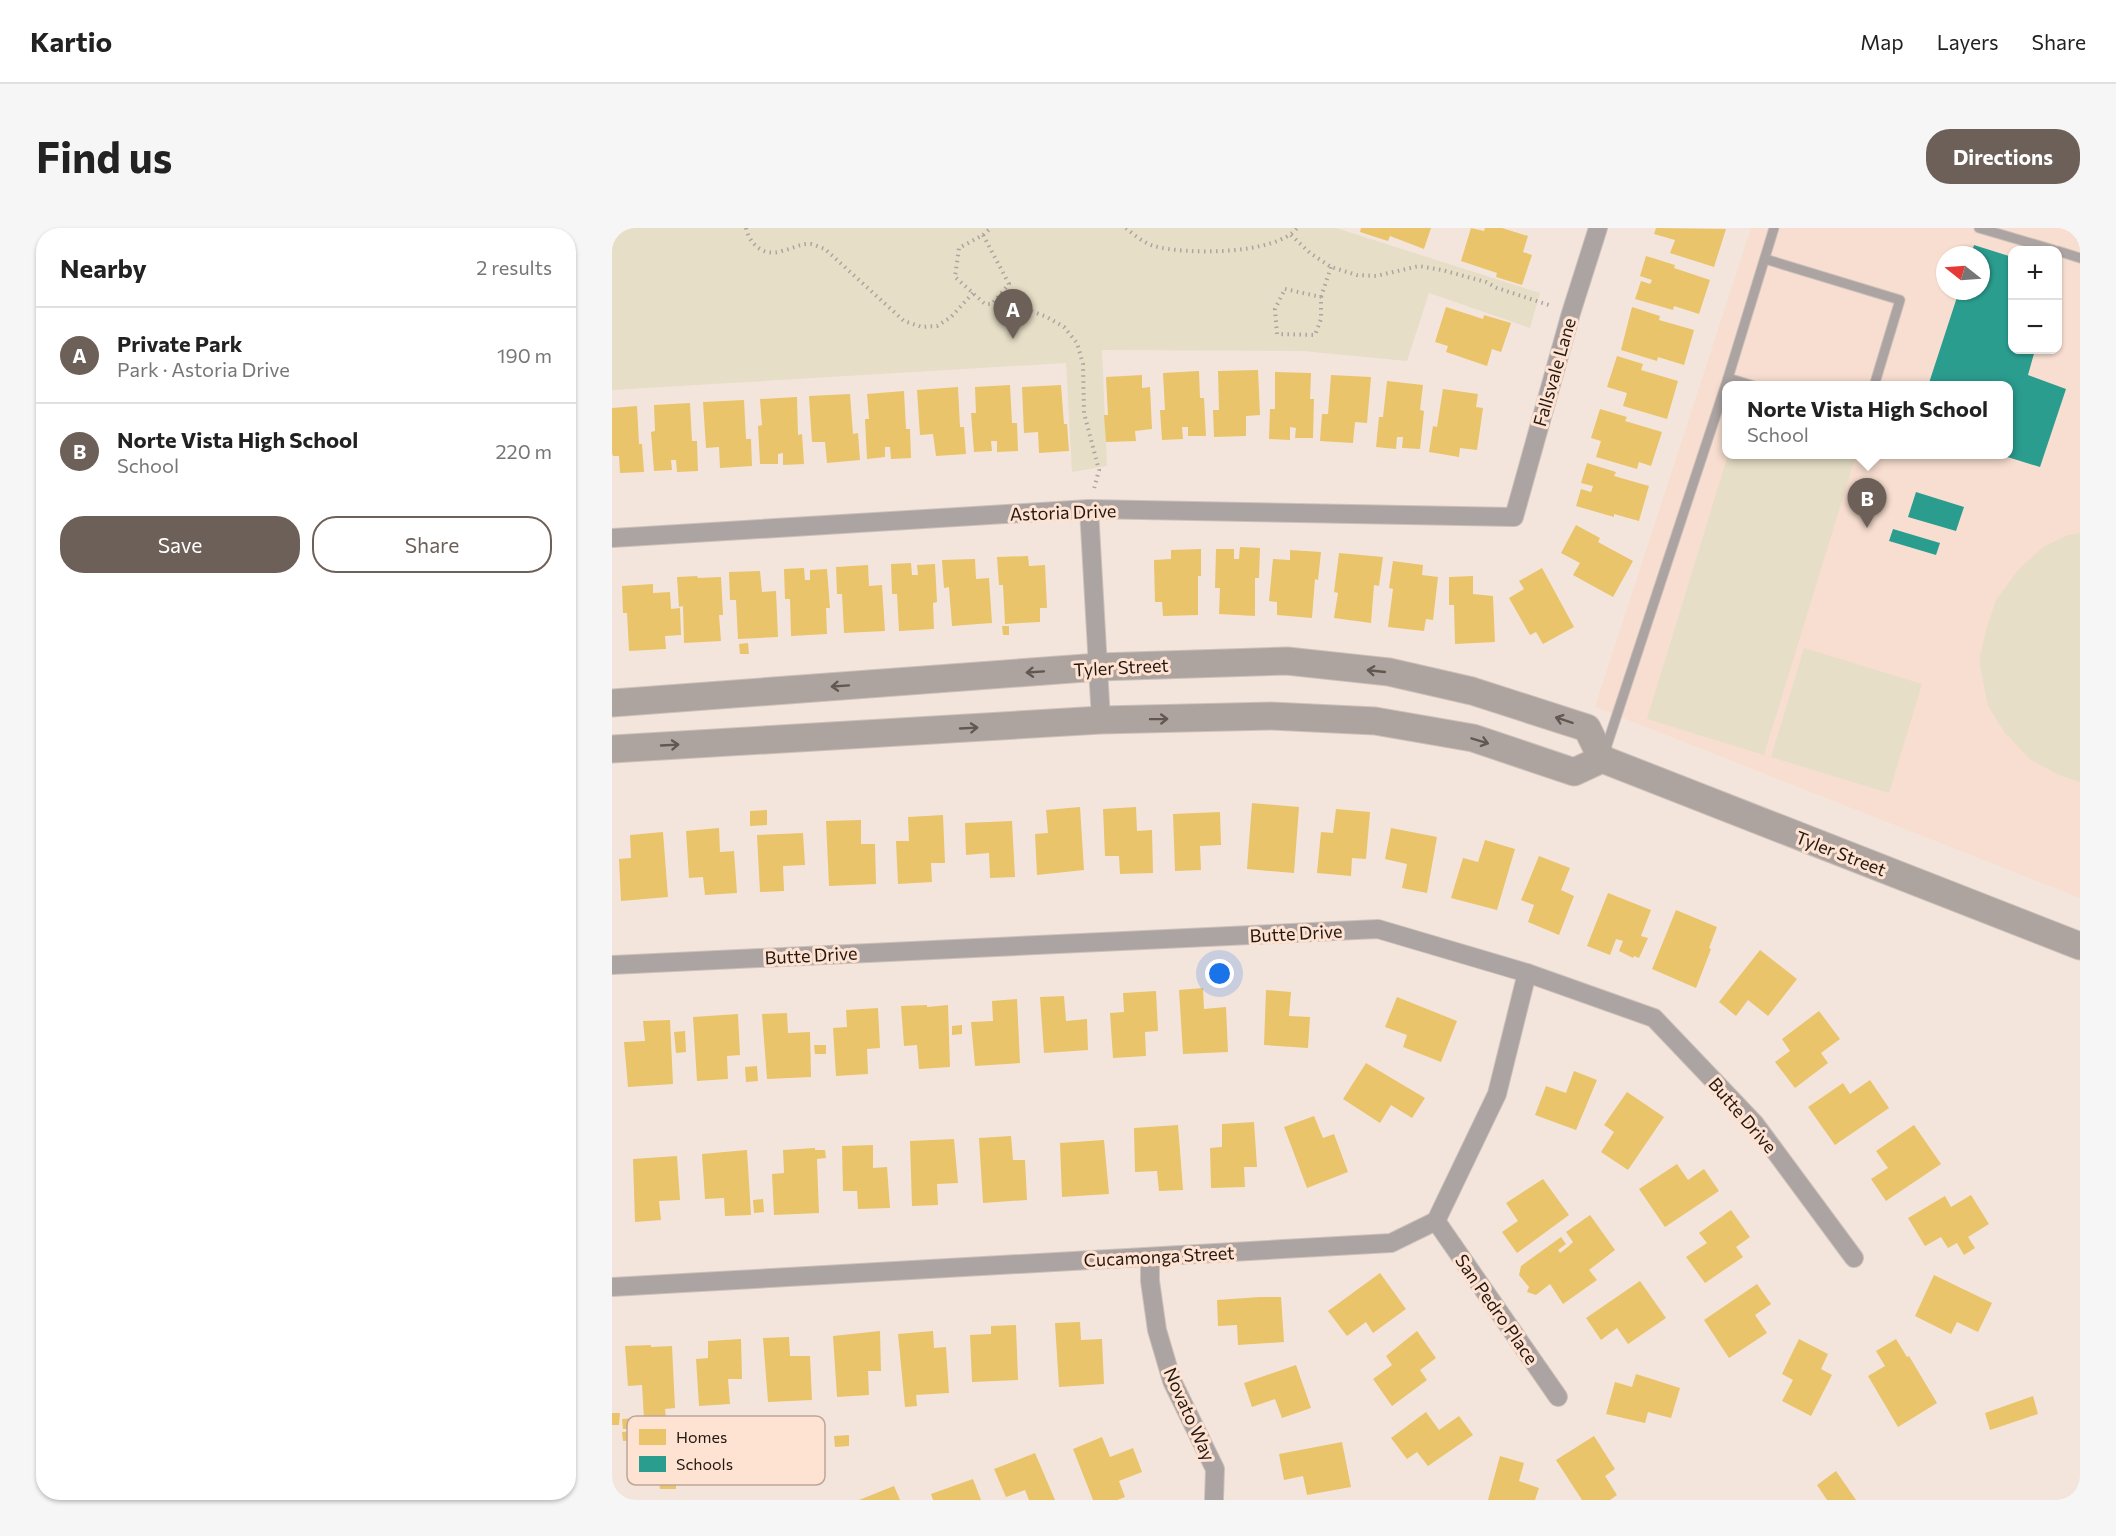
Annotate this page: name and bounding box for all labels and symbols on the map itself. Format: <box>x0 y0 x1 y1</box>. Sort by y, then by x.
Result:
north arrow <box>1936 246 1990 300</box>
pin: A <box>994 290 1032 339</box>
street label: Fallsvale Lane <box>1528 315 1580 429</box>
pin: B <box>1848 478 1886 528</box>
street label: Astoria Drive <box>1009 499 1117 525</box>
street label: Tyler Street <box>1073 654 1169 680</box>
one-way arrow <box>1367 665 1387 676</box>
one-way arrow <box>1025 666 1045 677</box>
one-way arrow <box>831 681 851 692</box>
one-way arrow <box>1149 713 1169 725</box>
one-way arrow <box>1555 714 1574 725</box>
one-way arrow <box>959 722 979 733</box>
one-way arrow <box>1470 736 1489 747</box>
one-way arrow <box>660 740 680 751</box>
street label: Tyler Street <box>1793 826 1889 880</box>
street label: Butte Drive <box>1249 920 1343 946</box>
street label: Butte Drive <box>764 942 858 968</box>
your location <box>1205 959 1234 988</box>
street label: Butte Drive <box>1704 1073 1782 1157</box>
street label: Cucamonga Street <box>1083 1241 1235 1271</box>
street label: San Pedro Place <box>1451 1250 1543 1368</box>
street label: Novato Way <box>1160 1364 1220 1464</box>
legend <box>627 1416 825 1485</box>
text: Homes <box>676 1427 727 1446</box>
text: Schools <box>676 1454 733 1473</box>

